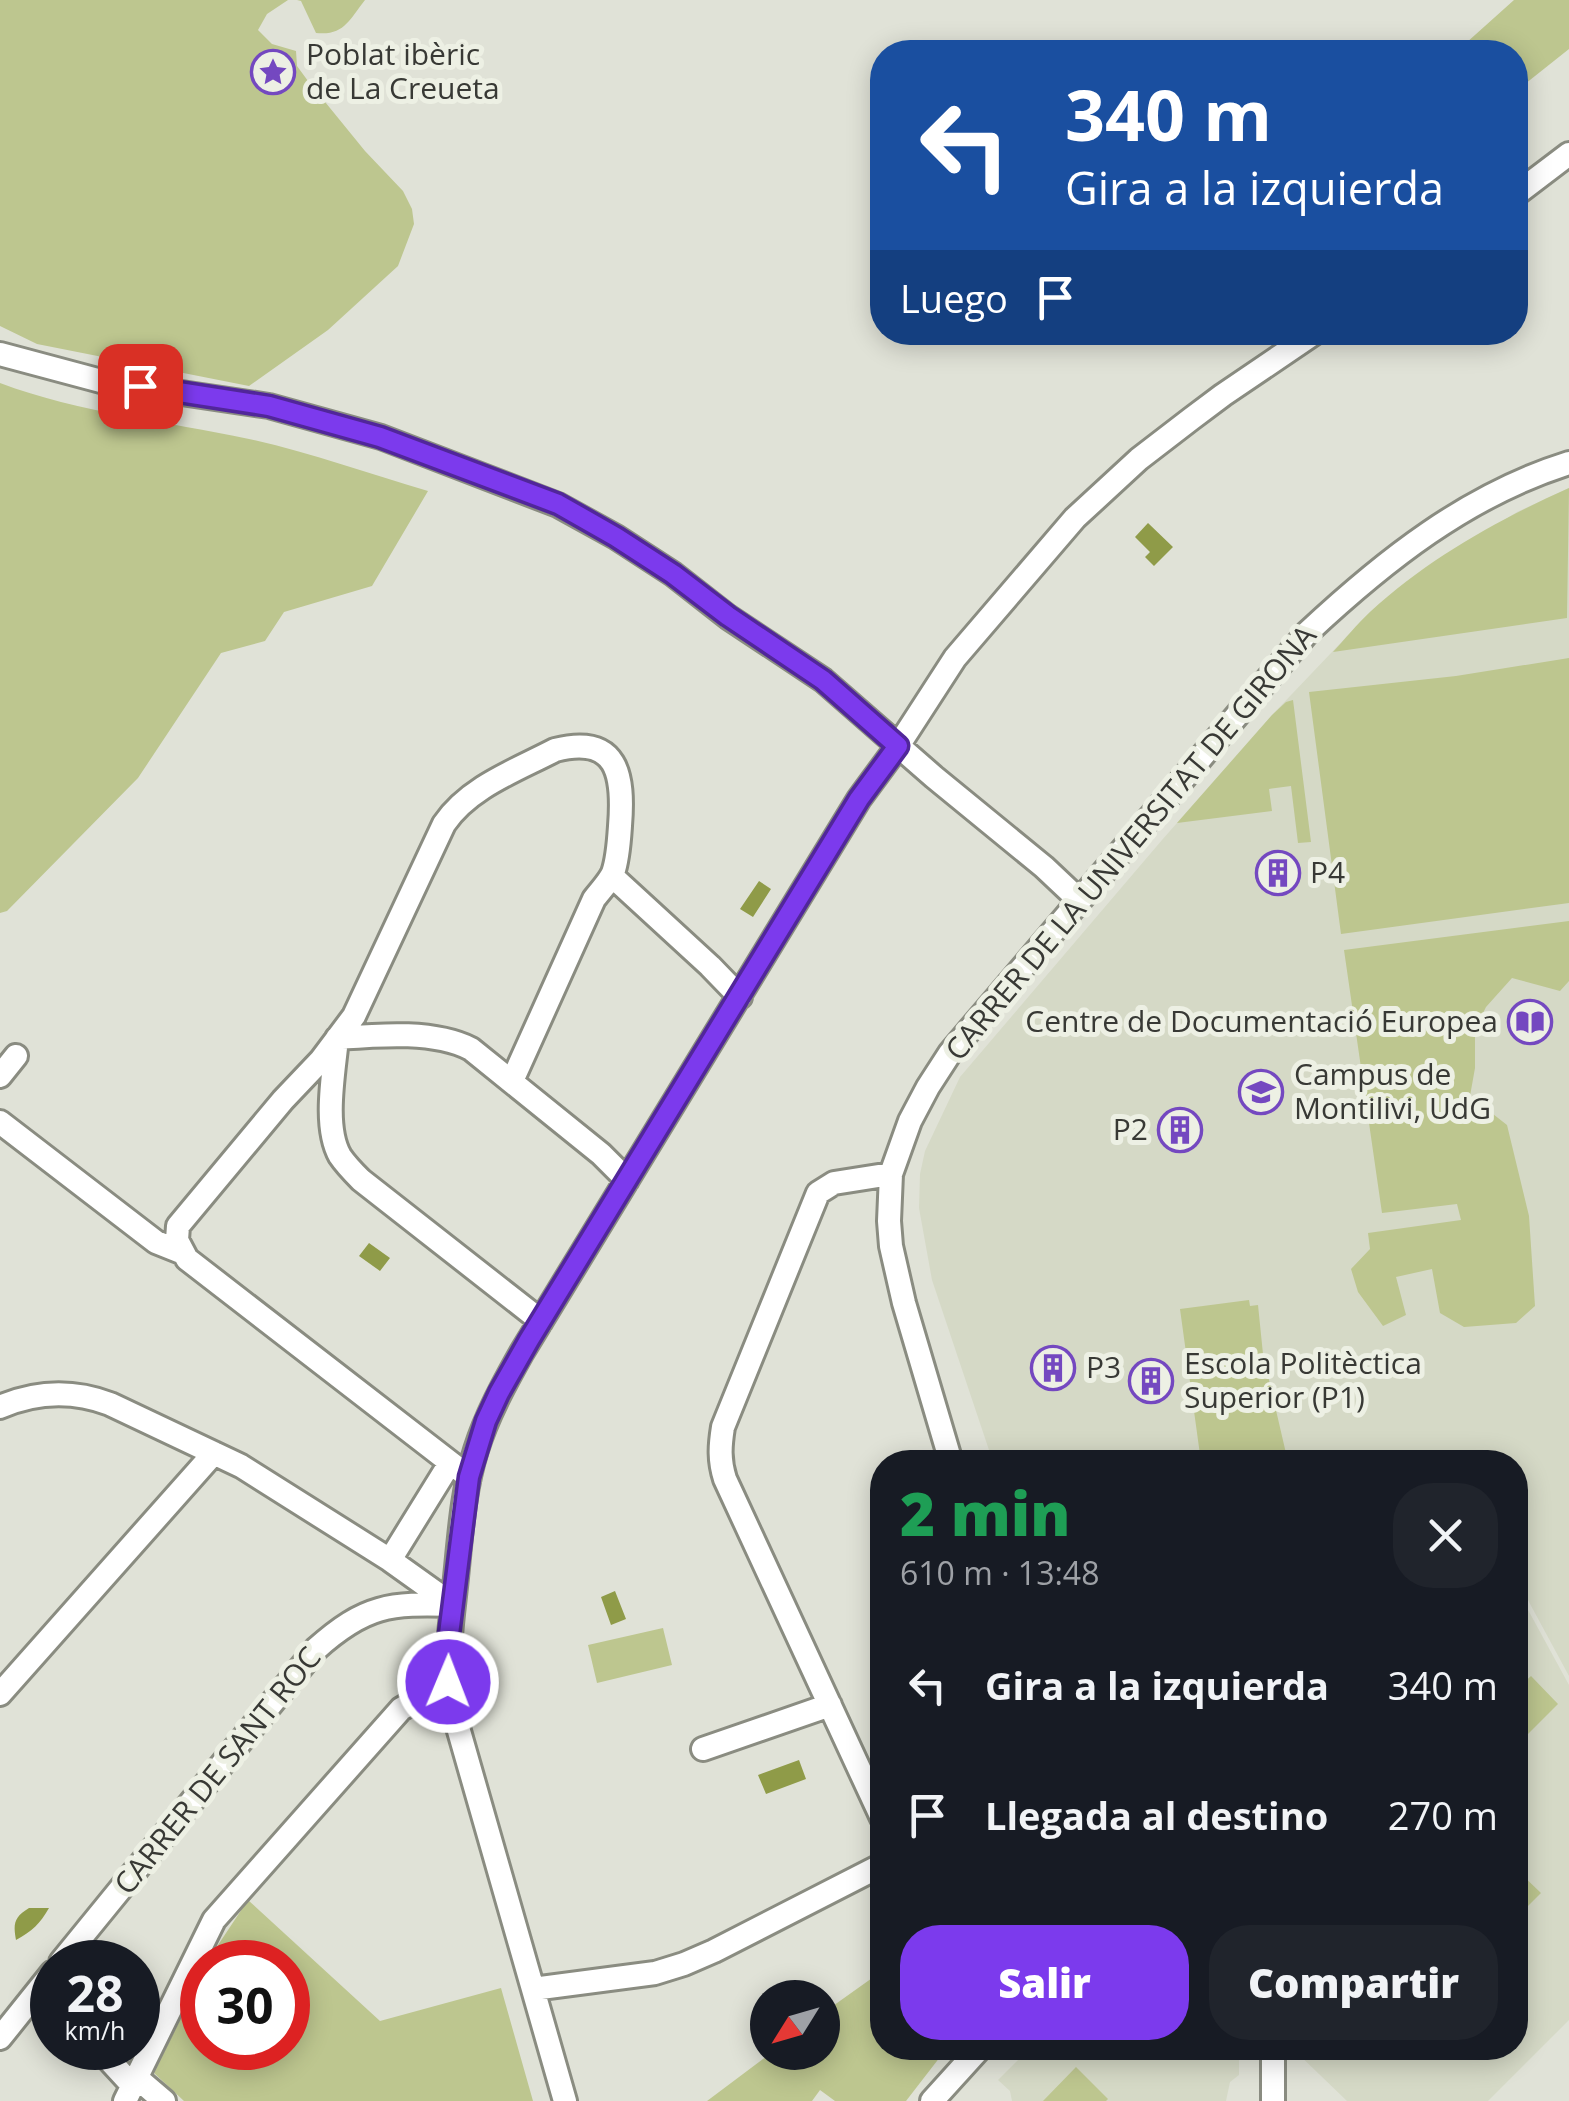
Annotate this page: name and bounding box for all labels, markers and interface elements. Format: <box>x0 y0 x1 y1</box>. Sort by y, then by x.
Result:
place label: Poblat ibèric de La Creueta <box>306 33 500 108</box>
place icon: Poblat ibèric de La Creueta <box>250 49 296 95</box>
text: 340 m <box>1065 66 1272 162</box>
icon: left <box>900 80 1030 210</box>
text: Gira a la izquierda <box>1065 157 1444 218</box>
icon: arrive <box>1028 270 1083 325</box>
text: Luego <box>900 272 1008 324</box>
pin <box>98 344 183 429</box>
icon: arrive <box>113 359 168 414</box>
street label: CARRER DE LA UNIVERSITAT DE GIRONA <box>935 616 1325 1069</box>
building icon: P4 <box>1255 850 1301 896</box>
place label: P4 <box>1310 851 1345 892</box>
library icon: Centre de Documentació Europea <box>1507 999 1553 1045</box>
place label: Centre de Documentació Europea <box>1025 1000 1498 1041</box>
place label: Campus de Montilivi, UdG <box>1294 1053 1491 1128</box>
school or university icon: Campus de Montilivi, UdG <box>1238 1069 1284 1115</box>
building icon: P2 <box>1157 1107 1203 1153</box>
place label: P2 <box>1113 1108 1148 1149</box>
place label: Escola Politèctica Superior (P1) <box>1184 1342 1422 1417</box>
building icon: P3 <box>1030 1345 1076 1391</box>
place label: P3 <box>1086 1346 1121 1387</box>
building icon: Escola Politèctica Superior (P1) <box>1128 1358 1174 1404</box>
text: 2 min <box>900 1472 1070 1554</box>
button: close <box>1393 1483 1498 1588</box>
text: 610 m · 13:48 <box>900 1551 1099 1594</box>
position arrow <box>396 1630 500 1734</box>
street label: CARRER DE SANT ROC <box>104 1638 329 1902</box>
icon: left <box>900 1658 955 1713</box>
text: Gira a la izquierda <box>985 1659 1329 1711</box>
text: 340 m <box>1388 1659 1498 1711</box>
icon: arrive <box>900 1788 955 1843</box>
text: Llegada al destino <box>985 1789 1328 1841</box>
text: 270 m <box>1388 1789 1498 1841</box>
button: Salir <box>900 1925 1189 2040</box>
button: Compartir <box>1209 1925 1498 2040</box>
speed limit sign: 30 <box>180 1940 310 2070</box>
text: 28 <box>66 1959 124 2027</box>
north arrow <box>750 1980 840 2070</box>
map controls <box>750 1980 840 2070</box>
text: km/h <box>65 2013 125 2047</box>

